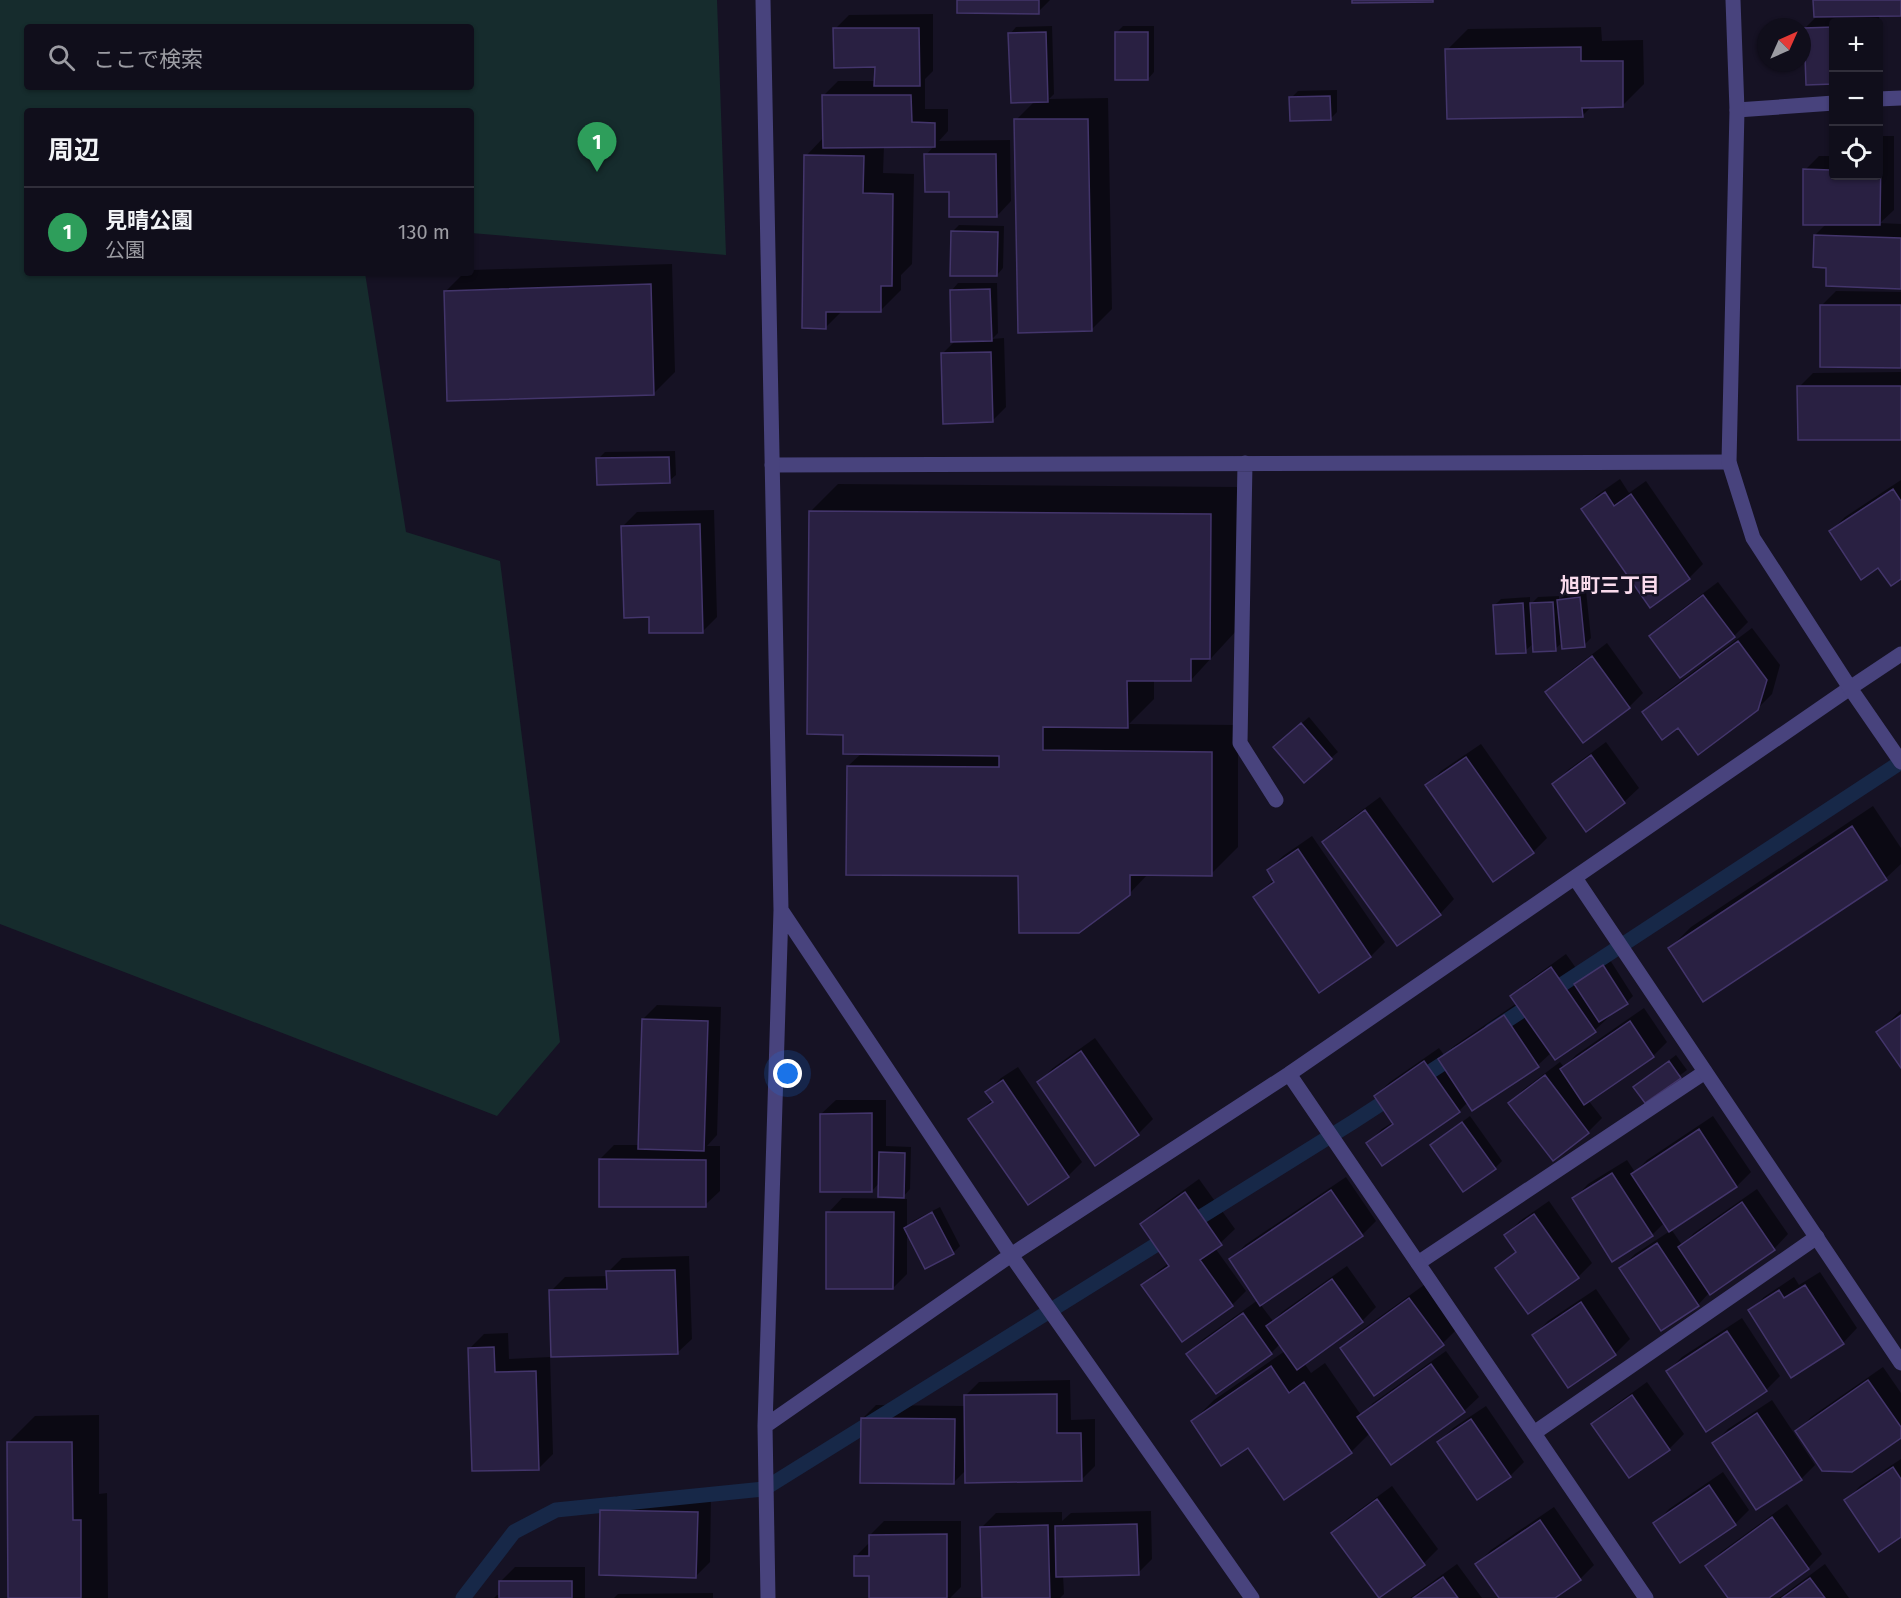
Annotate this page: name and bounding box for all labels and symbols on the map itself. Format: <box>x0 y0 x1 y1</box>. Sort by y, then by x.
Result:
north arrow <box>1757 18 1811 72</box>
pin: 1 <box>578 122 616 172</box>
district label: 旭町三丁目 <box>1560 573 1660 597</box>
your location <box>773 1059 802 1088</box>

